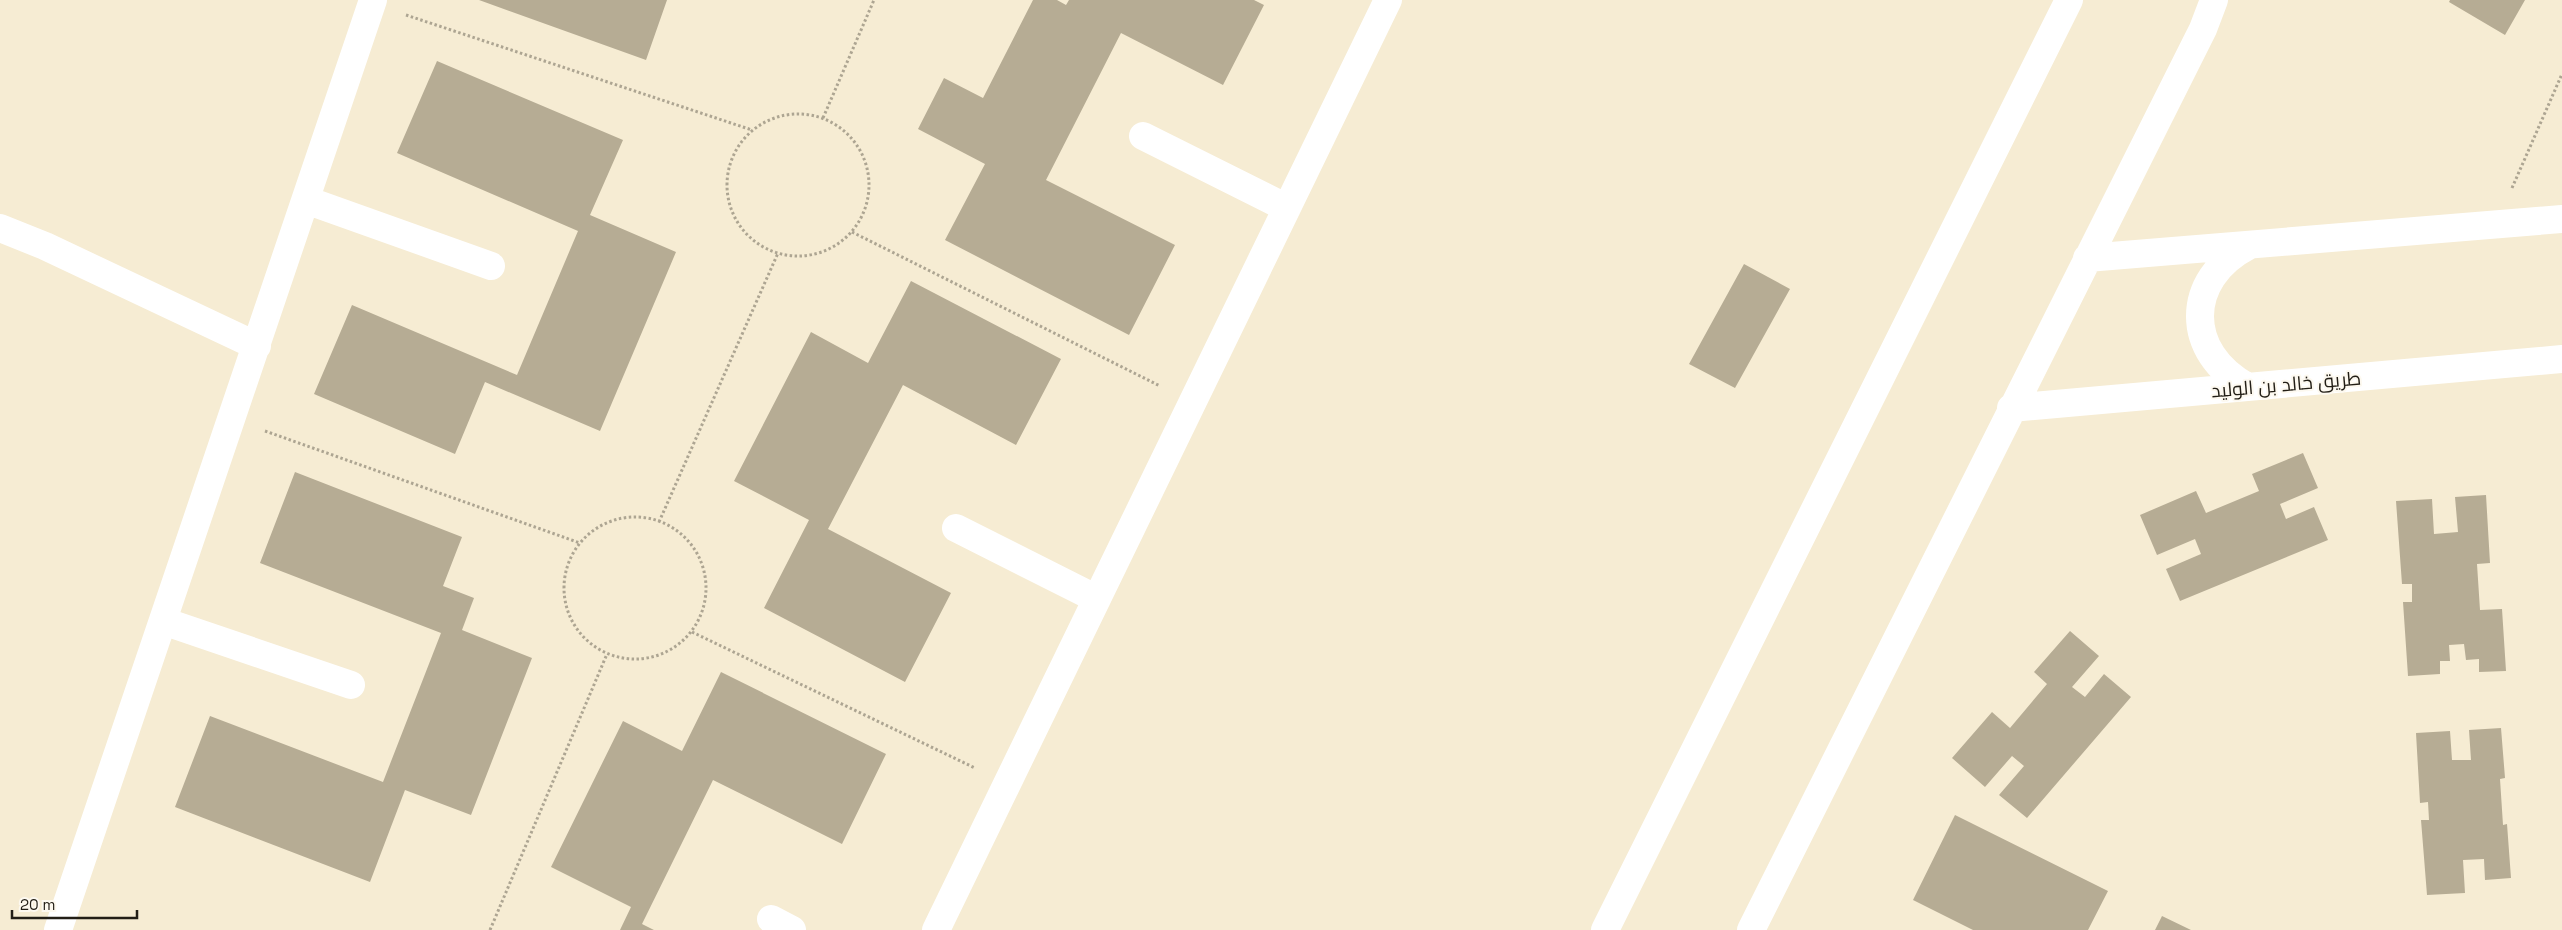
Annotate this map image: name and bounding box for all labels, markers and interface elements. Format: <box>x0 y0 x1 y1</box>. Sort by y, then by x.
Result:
street label: طريق خالد بن الوليد <box>2210 365 2362 403</box>
scale bar <box>12 888 138 920</box>
text: 20 m <box>20 895 55 914</box>

